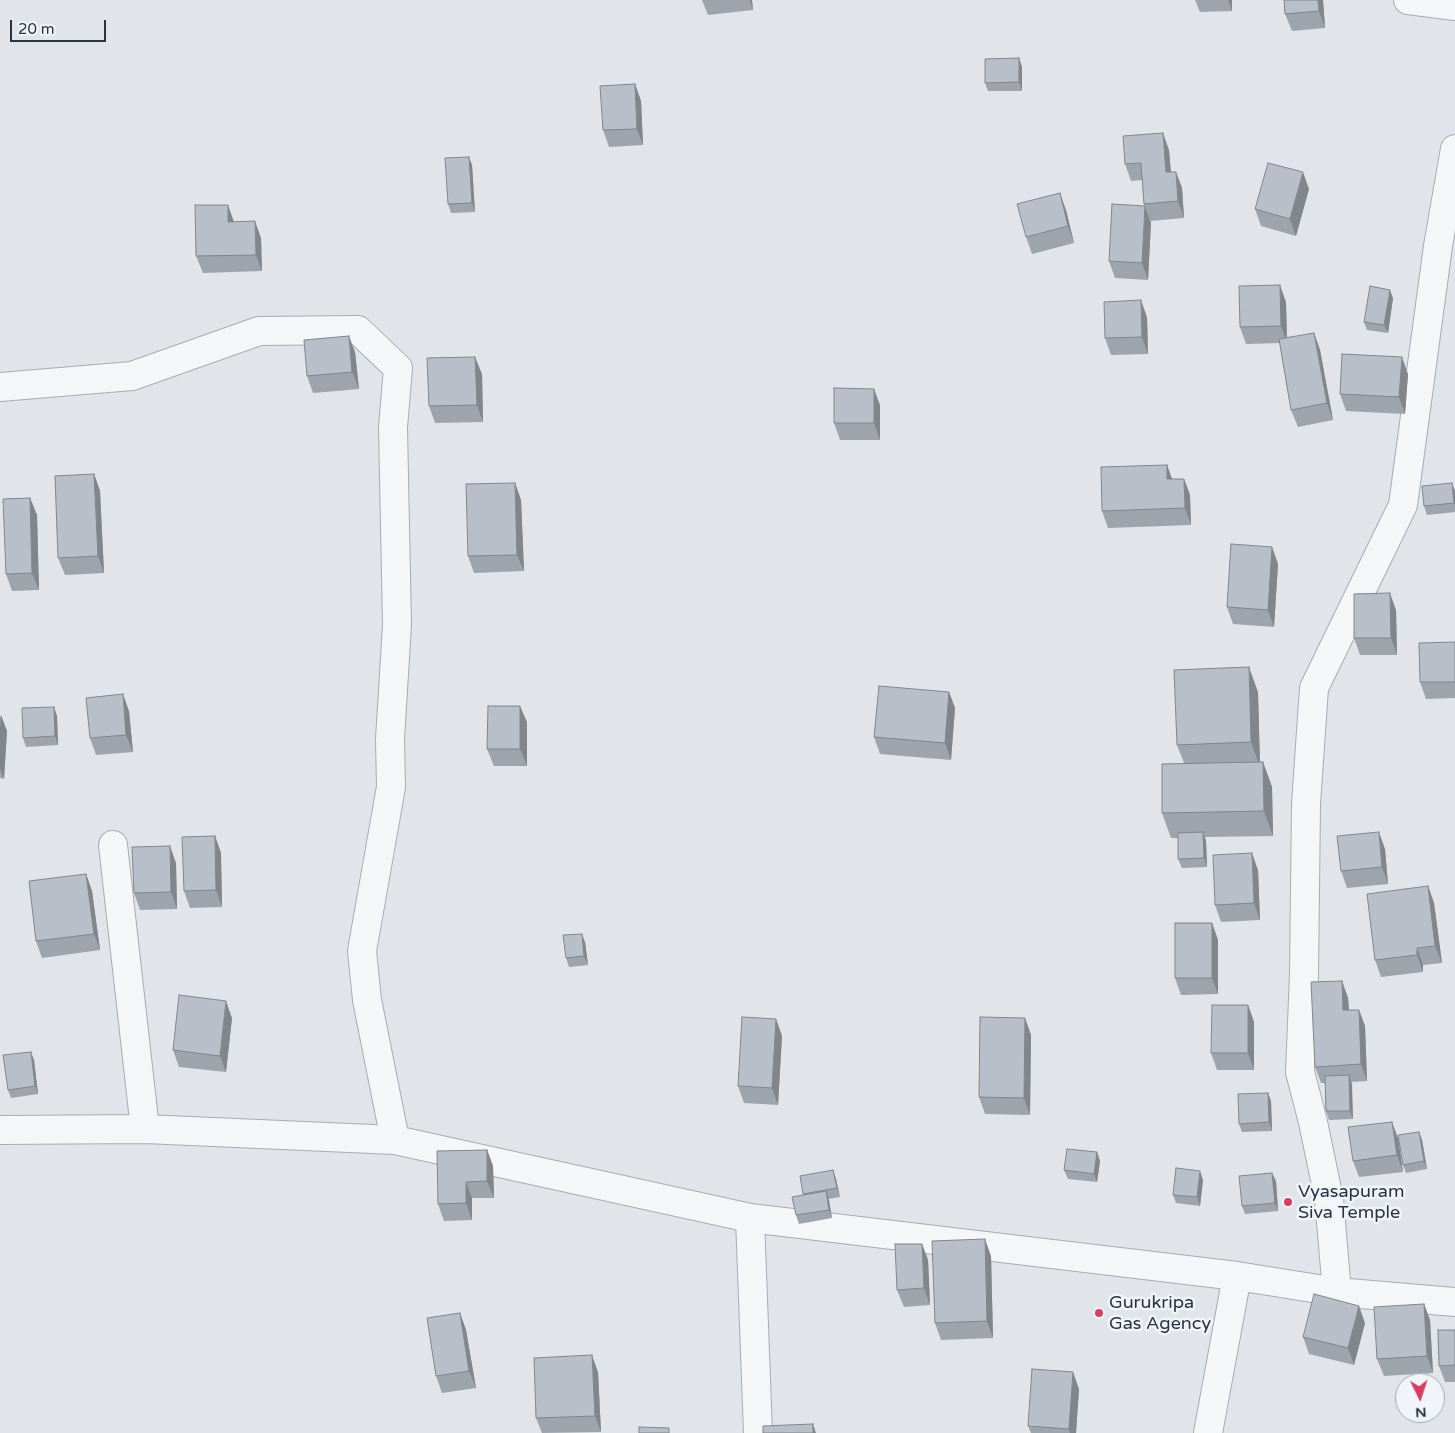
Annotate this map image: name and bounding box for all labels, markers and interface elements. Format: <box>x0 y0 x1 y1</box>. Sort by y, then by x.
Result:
scale bar <box>12 10 109 42</box>
text: 20 m <box>18 20 55 38</box>
place label: Vyasapuram Siva Temple <box>1298 1181 1404 1224</box>
marker: Vyasapuram Siva Temple <box>1282 1196 1294 1208</box>
place label: Gurukripa Gas Agency <box>1109 1292 1211 1335</box>
marker: Gurukripa Gas Agency <box>1093 1307 1105 1319</box>
north arrow <box>1395 1373 1445 1423</box>
text: N <box>1415 1404 1427 1421</box>

